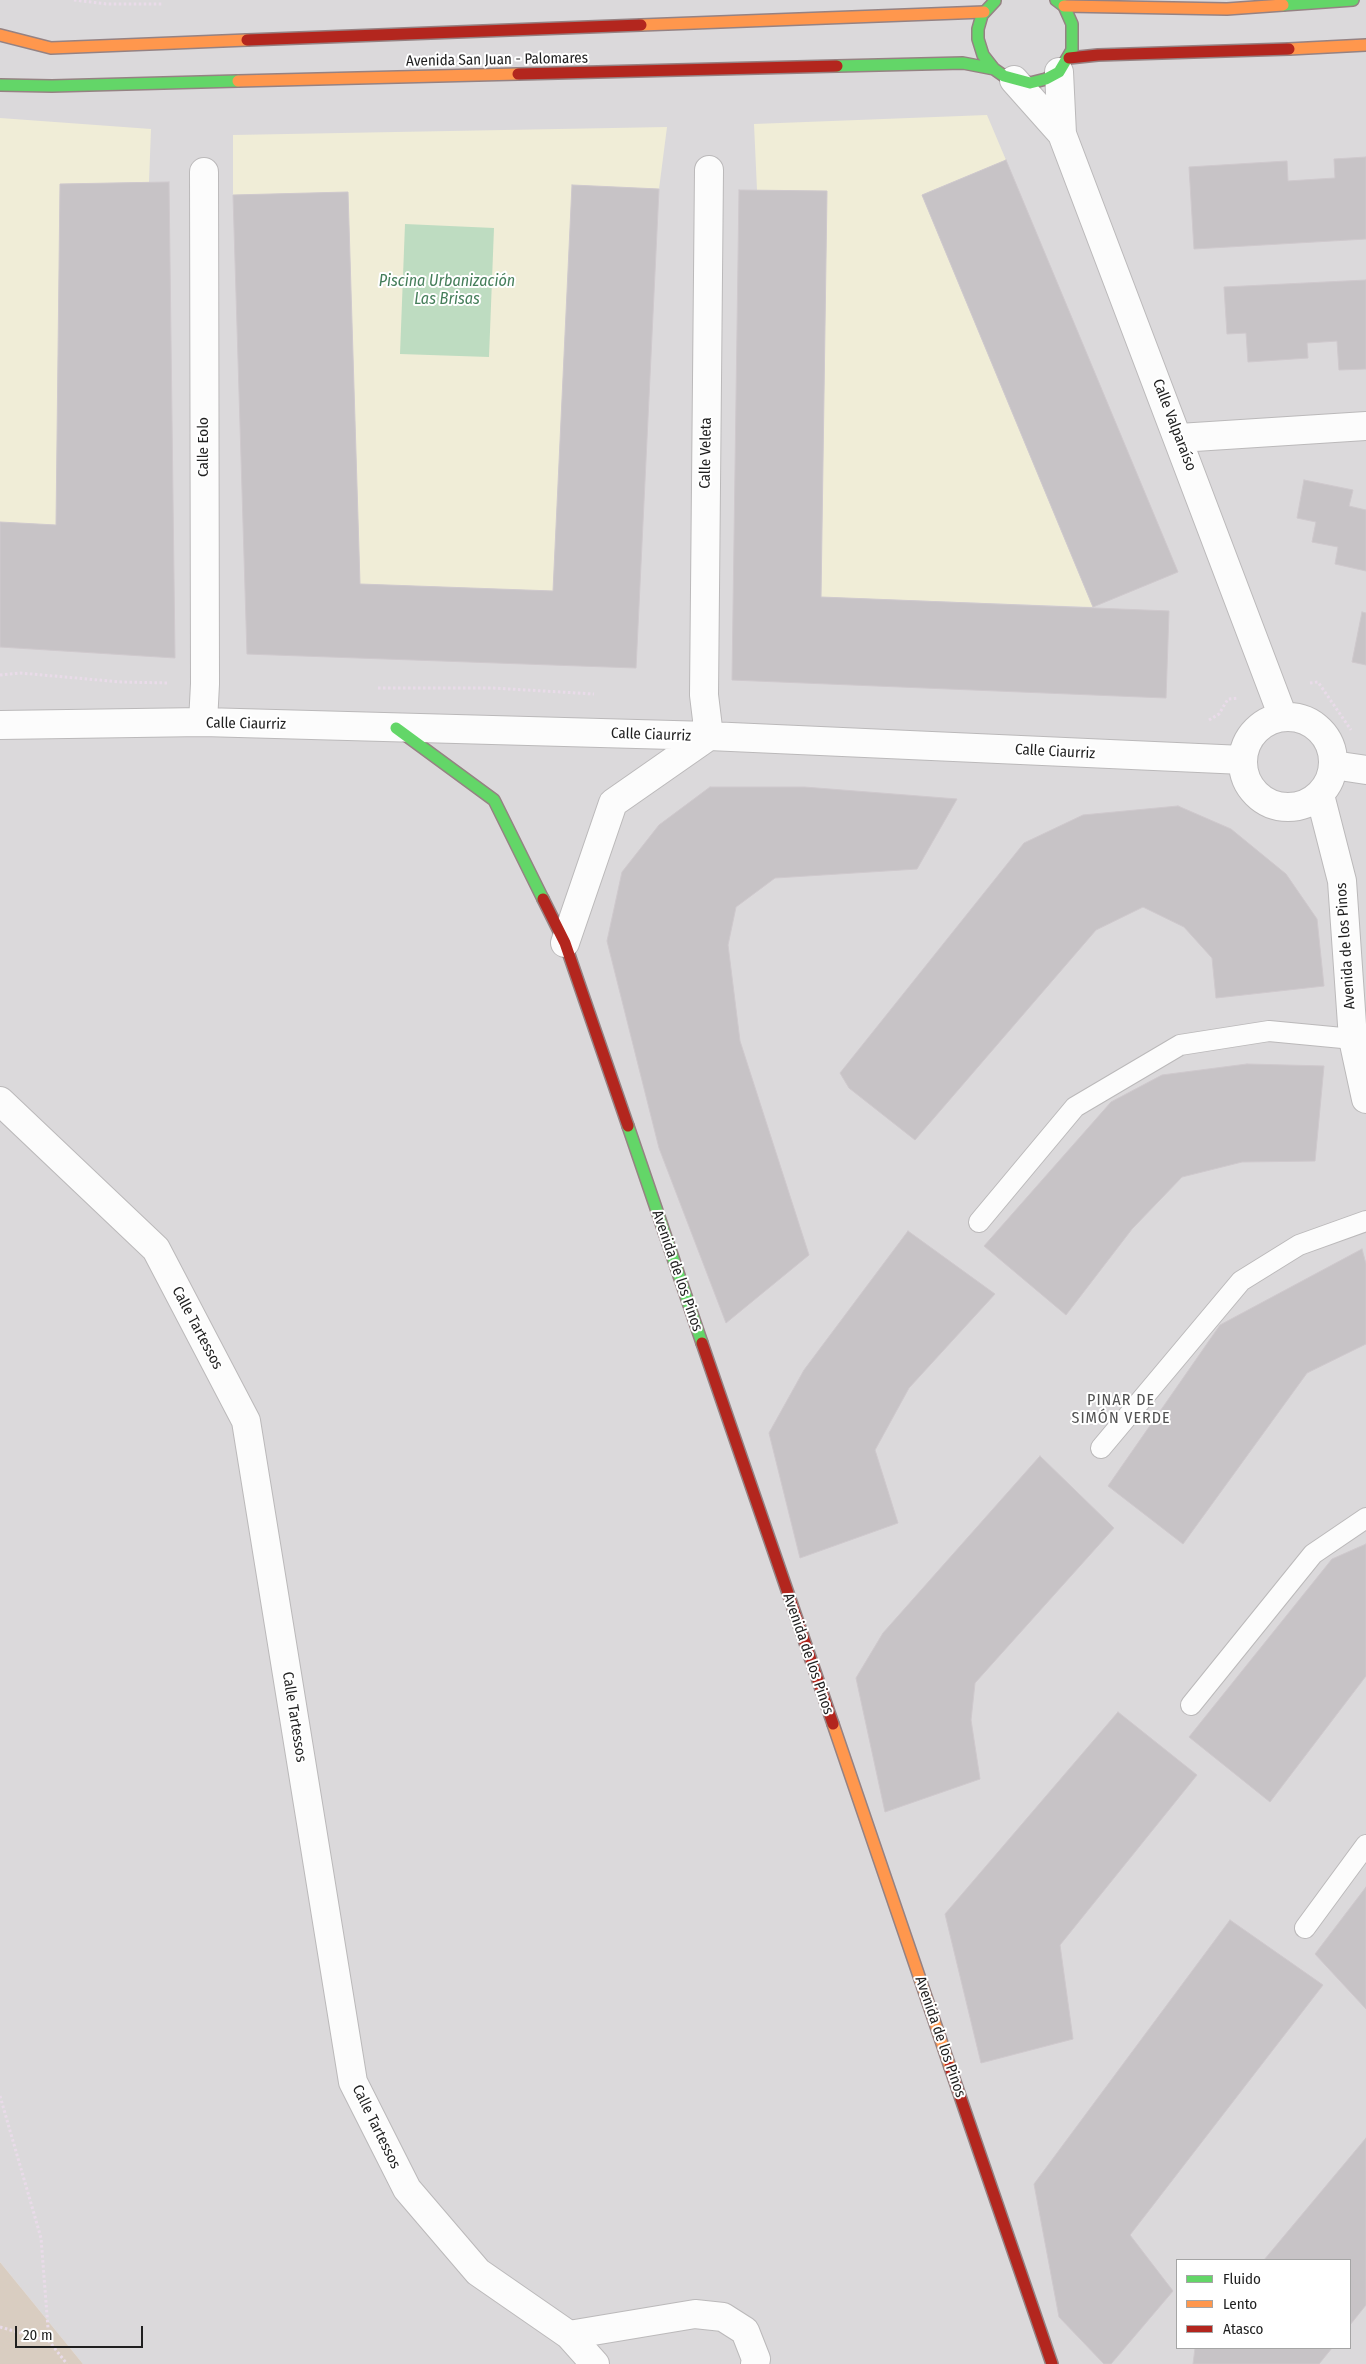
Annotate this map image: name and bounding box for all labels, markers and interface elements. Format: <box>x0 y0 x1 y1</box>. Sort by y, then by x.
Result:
street label: Avenida San Juan - Palomares <box>406 49 588 71</box>
water label: Piscina Urbanización Las Brisas <box>379 272 515 310</box>
street label: Calle Valparaíso <box>1148 376 1200 474</box>
street label: Calle Eolo <box>195 417 213 477</box>
street label: Calle Veleta <box>696 417 716 489</box>
street label: Calle Ciaurriz <box>206 714 286 734</box>
street label: Calle Ciaurriz <box>611 725 691 745</box>
street label: Calle Ciaurriz <box>1014 741 1096 763</box>
street label: Avenida de los Pinos <box>1333 882 1359 1010</box>
street label: Avenida de los Pinos <box>648 1208 706 1334</box>
street label: Calle Tartessos <box>168 1283 226 1373</box>
district label: PINAR DE SIMÓN VERDE <box>1070 1391 1172 1429</box>
street label: Avenida de los Pinos <box>779 1591 837 1717</box>
street label: Calle Tartessos <box>278 1671 310 1763</box>
street label: Avenida de los Pinos <box>911 1974 969 2100</box>
street label: Calle Tartessos <box>348 2082 404 2172</box>
legend <box>1176 2259 1351 2349</box>
text: Fluido <box>1223 2270 1261 2288</box>
text: Lento <box>1223 2295 1257 2313</box>
scale bar <box>18 2316 145 2348</box>
text: Atasco <box>1223 2320 1263 2338</box>
text: 20 m <box>23 2326 53 2344</box>

